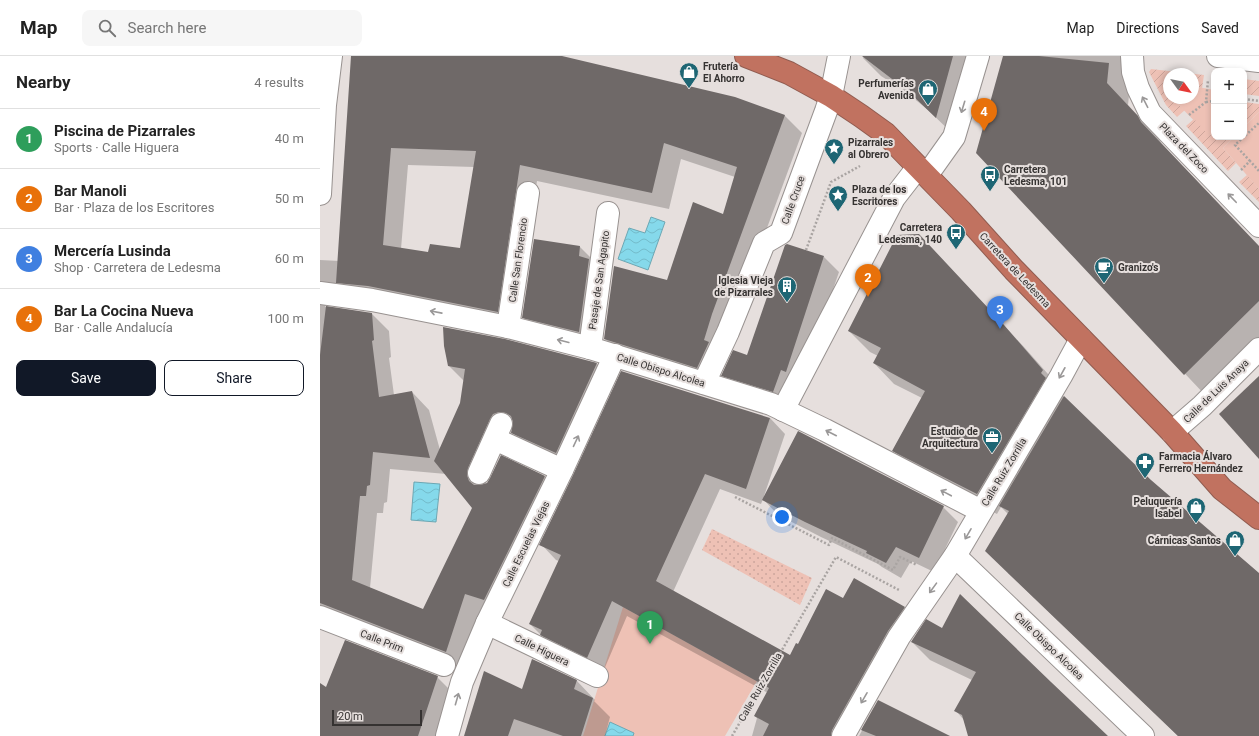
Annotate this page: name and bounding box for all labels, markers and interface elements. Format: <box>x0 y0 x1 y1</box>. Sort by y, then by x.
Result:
search box <box>82 10 362 46</box>
text: Map <box>20 16 58 39</box>
icon: search <box>96 17 118 39</box>
text: Search here <box>128 19 206 37</box>
text: Map <box>1067 20 1094 36</box>
text: Directions <box>1116 20 1179 36</box>
text: Saved <box>1201 20 1239 36</box>
shop icon: Frutería El Ahorro <box>678 61 700 89</box>
place label: Frutería El Ahorro <box>703 61 745 84</box>
north arrow <box>1163 68 1199 104</box>
map controls <box>1211 68 1247 140</box>
button: + <box>1211 68 1247 104</box>
text: Nearby <box>16 72 71 92</box>
text: 4 results <box>254 75 304 90</box>
place label: Perfumerías Avenida <box>858 78 915 101</box>
shop icon: Perfumerías Avenida <box>917 78 939 106</box>
one-way arrow <box>1141 97 1148 109</box>
pin: 4 <box>971 98 997 131</box>
one-way arrow <box>959 100 966 113</box>
button: − <box>1211 104 1247 140</box>
street label: Plaza del Zoco <box>1157 121 1211 176</box>
text: Piscina de Pizarrales <box>54 122 195 140</box>
text: 1 <box>25 131 33 146</box>
text: 40 m <box>275 131 304 146</box>
place icon: Pizarrales al Obrero <box>823 137 845 165</box>
place label: Pizarrales al Obrero <box>848 137 893 160</box>
text: Sports · Calle Higuera <box>54 140 179 155</box>
bus stop icon: Carretera Ledesma, 101 <box>979 164 1001 192</box>
place label: Carretera Ledesma, 101 <box>1004 164 1067 188</box>
street label: Calle Cruce <box>779 174 807 226</box>
text: Bar Manoli <box>54 182 127 200</box>
place icon: Plaza de los Escritores <box>827 184 849 212</box>
place label: Plaza de los Escritores <box>852 184 906 207</box>
text: 2 <box>25 191 33 206</box>
text: 50 m <box>275 191 304 206</box>
one-way arrow <box>1227 193 1237 203</box>
text: Bar · Plaza de los Escritores <box>54 200 214 215</box>
street label: Calle San Florencio <box>507 217 529 303</box>
place label: Carretera Ledesma, 140 <box>879 222 943 246</box>
bus stop icon: Carretera Ledesma, 140 <box>945 222 967 250</box>
street label: Pasaje de San Agapito <box>587 230 611 330</box>
street label: Carretera de Ledesma <box>978 230 1052 310</box>
text: Mercería Lusinda <box>54 242 171 260</box>
text: 3 <box>25 251 33 266</box>
text: 60 m <box>275 251 304 266</box>
cafe icon: Granizo's <box>1093 256 1115 284</box>
text: Shop · Carretera de Ledesma <box>54 260 221 275</box>
place label: Granizo's <box>1118 262 1158 273</box>
pin: 2 <box>855 264 881 297</box>
place label: Iglesia Vieja de Pizarrales <box>714 275 774 298</box>
building icon: Iglesia Vieja de Pizarrales <box>776 275 798 303</box>
pin: 3 <box>987 296 1013 329</box>
text: Bar La Cocina Nueva <box>54 302 193 320</box>
one-way arrow <box>430 308 443 316</box>
text: 4 <box>25 311 33 326</box>
text: 100 m <box>267 311 304 326</box>
text: Bar · Calle Andalucía <box>54 320 173 335</box>
one-way arrow <box>557 337 570 344</box>
street label: Calle Obispo Alcolea <box>616 351 706 389</box>
street label: Calle de Luis Anaya <box>1181 357 1251 425</box>
button: Save <box>16 360 156 396</box>
button: Share <box>164 360 304 396</box>
one-way arrow <box>1058 367 1066 379</box>
place label: Estudio de Arquitectura <box>922 426 979 449</box>
office icon: Estudio de Arquitectura <box>981 426 1003 454</box>
one-way arrow <box>825 429 837 436</box>
one-way arrow <box>573 435 580 447</box>
street label: Calle Ruiz Zorrilla <box>979 436 1029 508</box>
place label: Farmacia Álvaro Ferrero Hernández <box>1159 450 1243 474</box>
pharmacy icon: Farmacia Álvaro Ferrero Hernández <box>1134 451 1156 479</box>
one-way arrow <box>940 489 952 497</box>
place label: Peluquería Isabel <box>1134 496 1183 519</box>
shop icon: Peluquería Isabel <box>1185 496 1207 524</box>
street label: Calle Escuelas Viejas <box>500 499 552 589</box>
your location <box>772 507 792 527</box>
one-way arrow <box>964 528 972 540</box>
shop icon: Cárnicas Santos <box>1224 529 1246 557</box>
place label: Cárnicas Santos <box>1148 535 1221 546</box>
one-way arrow <box>929 582 937 593</box>
street label: Calle Obispo Alcolea <box>1012 610 1086 682</box>
pin: 1 <box>637 611 663 644</box>
street label: Calle Prim <box>359 628 405 654</box>
street label: Calle Higuera <box>513 632 571 668</box>
street label: Calle Ruiz Zorrilla <box>736 651 784 723</box>
one-way arrow <box>454 692 462 705</box>
one-way arrow <box>860 692 868 704</box>
scale bar <box>332 708 422 727</box>
text: 20 m <box>338 710 363 723</box>

